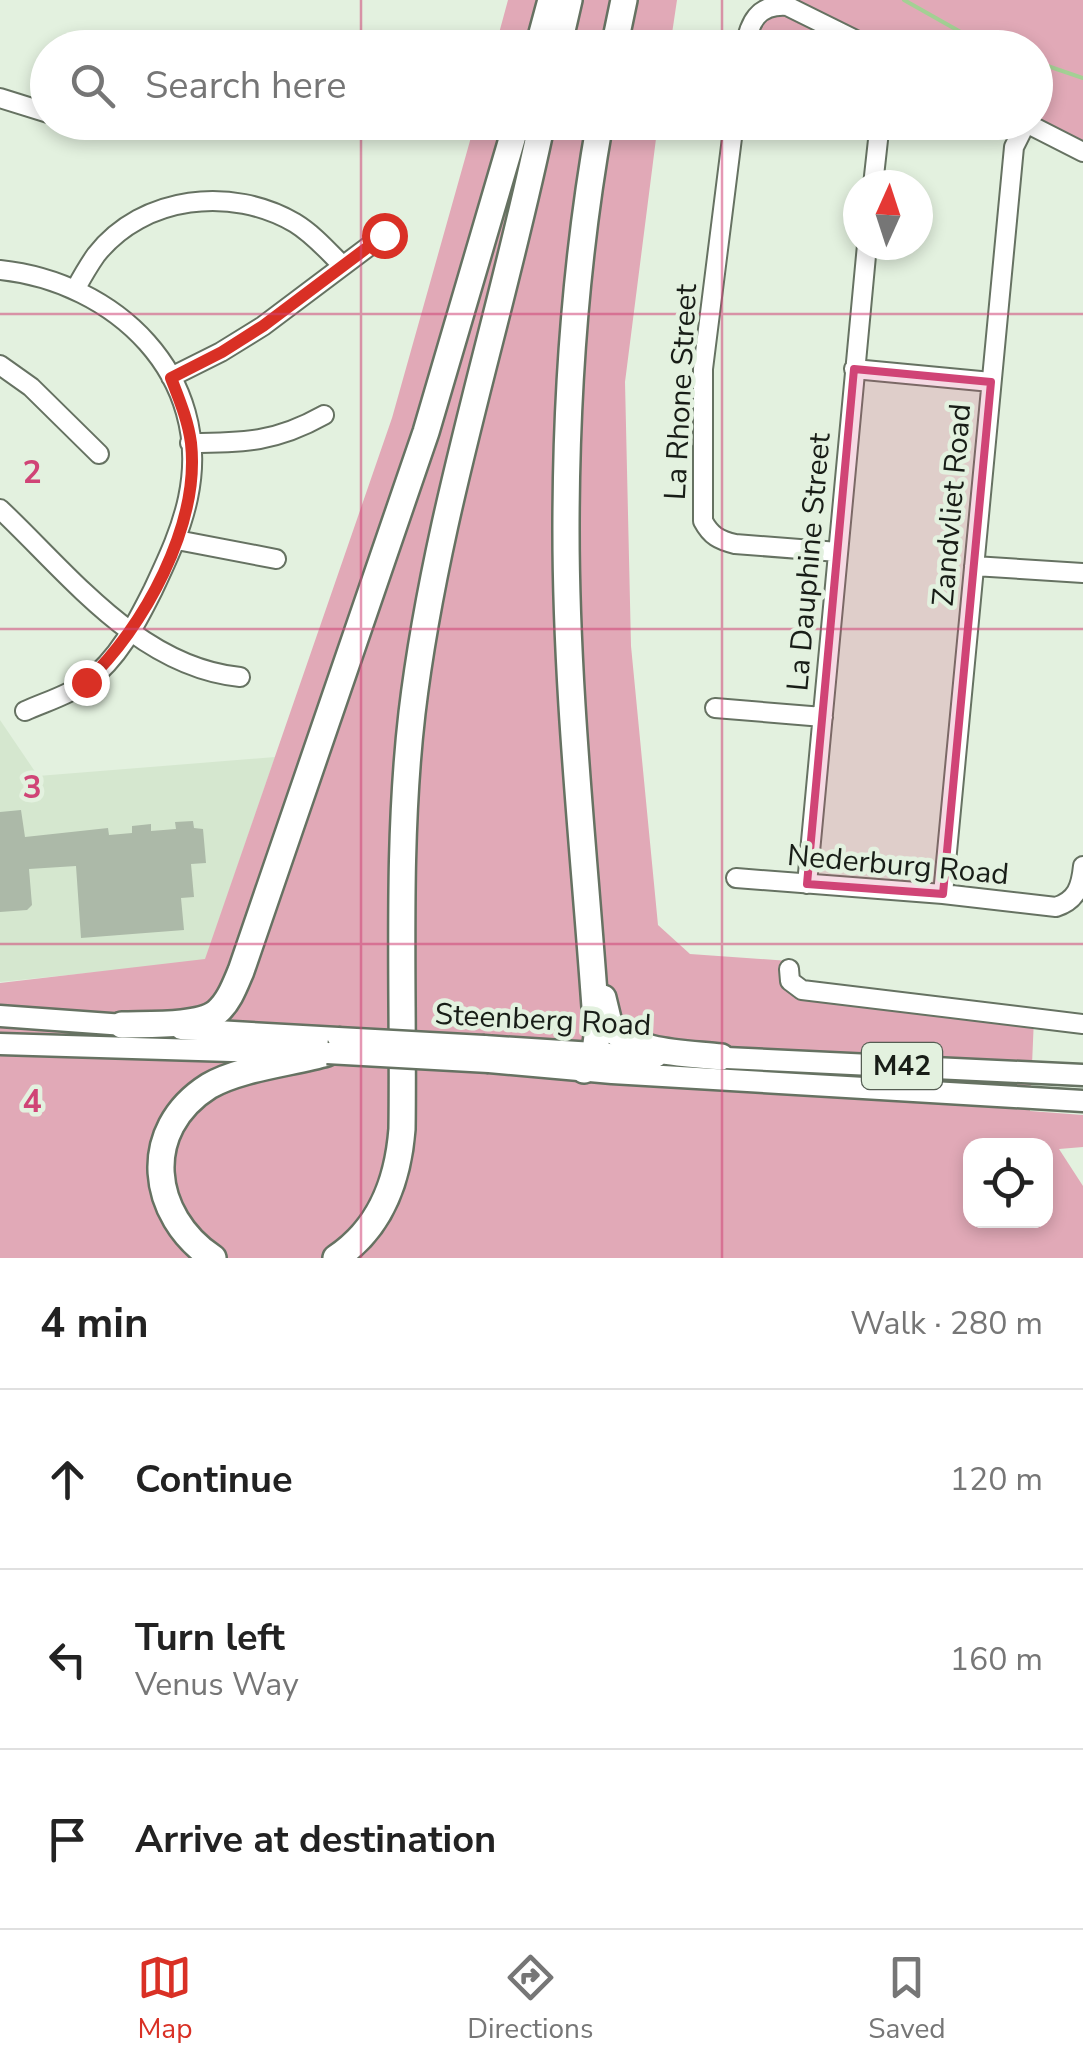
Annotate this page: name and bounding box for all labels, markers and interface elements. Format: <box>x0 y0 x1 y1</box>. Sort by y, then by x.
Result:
search box <box>30 30 1053 140</box>
icon: search <box>65 58 120 113</box>
text: Search here <box>145 60 346 111</box>
north arrow <box>843 170 933 260</box>
route start <box>362 213 408 259</box>
street label: La Rhone Street <box>655 282 707 501</box>
street label: Zandvliet Road <box>923 402 981 608</box>
street label: La Dauphine Street <box>777 431 841 693</box>
text: 2 <box>22 451 42 494</box>
route end <box>64 660 110 706</box>
text: 3 <box>22 766 42 809</box>
street label: Nederburg Road <box>785 835 1011 895</box>
street label: Steenberg Road <box>434 994 652 1046</box>
road number: M42 <box>862 1043 942 1089</box>
text: 4 <box>22 1080 42 1123</box>
map controls <box>963 1138 1053 1228</box>
button: locate <box>963 1138 1053 1228</box>
text: 4 min <box>40 1295 149 1352</box>
text: Walk · 280 m <box>850 1302 1043 1345</box>
icon: ahead <box>40 1452 95 1507</box>
text: Continue <box>135 1454 293 1505</box>
text: 120 m <box>950 1458 1043 1501</box>
text: Turn left <box>135 1612 285 1663</box>
icon: left <box>40 1632 95 1687</box>
text: 160 m <box>950 1638 1043 1681</box>
text: Venus Way <box>135 1663 299 1706</box>
icon: arrive <box>40 1812 95 1867</box>
text: Arrive at destination <box>135 1814 496 1865</box>
tab: Map <box>137 1950 192 2048</box>
tab: Directions <box>467 1950 593 2048</box>
tab: Saved <box>868 1950 946 2048</box>

